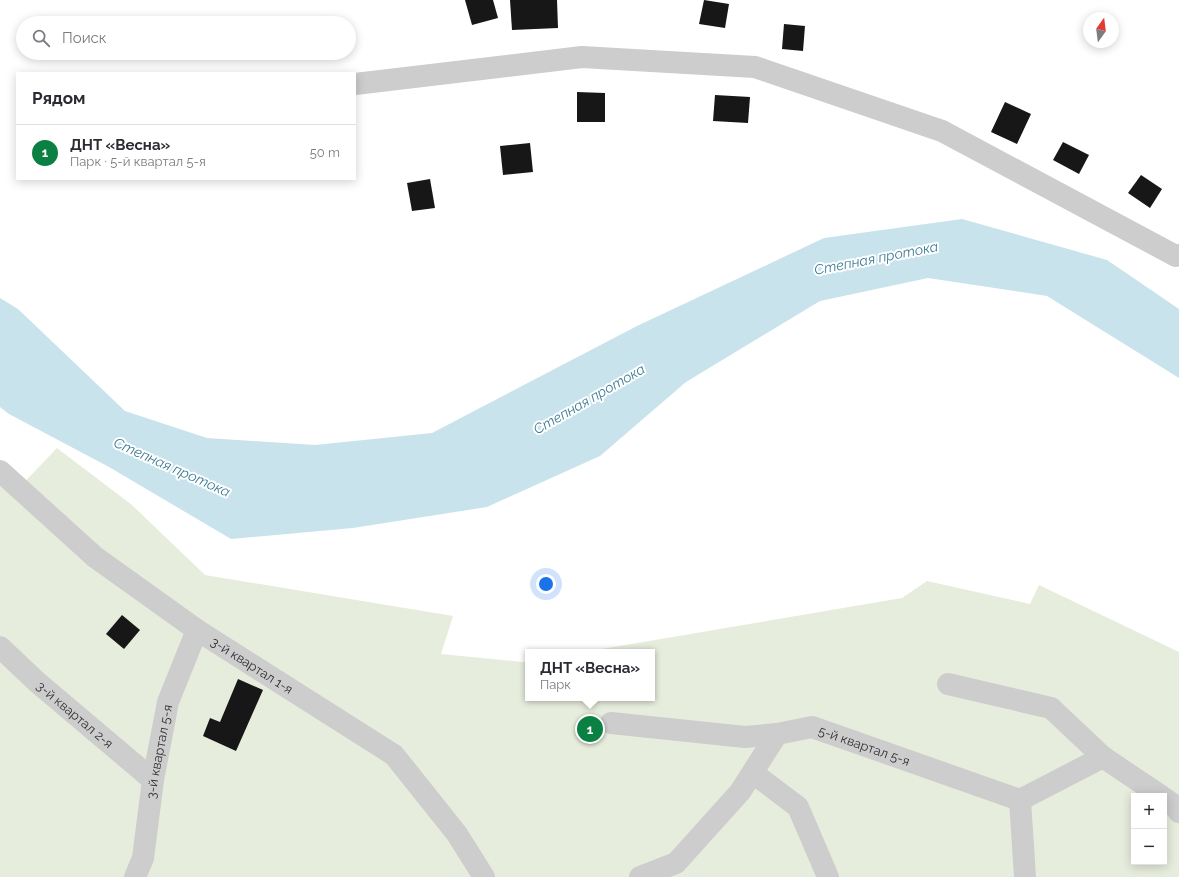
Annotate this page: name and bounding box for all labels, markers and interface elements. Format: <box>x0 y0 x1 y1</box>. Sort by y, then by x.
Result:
north arrow <box>1083 12 1119 48</box>
search box <box>16 16 356 60</box>
icon: search <box>30 27 52 49</box>
text: Поиск <box>62 29 107 47</box>
text: Рядом <box>32 88 85 108</box>
text: ДНТ «Весна» <box>70 136 170 154</box>
text: 1 <box>42 145 48 160</box>
text: 50 m <box>310 145 340 160</box>
text: Парк · 5-й квартал 5-я <box>70 154 206 169</box>
water label: Степная протока <box>813 238 939 278</box>
water label: Степная протока <box>530 361 648 437</box>
water label: Степная протока <box>111 434 233 500</box>
your location <box>536 574 556 594</box>
street label: 3-й квартал 1-я <box>208 634 296 697</box>
popup <box>525 649 655 701</box>
text: ДНТ «Весна» <box>540 659 640 677</box>
text: Парк <box>540 677 571 692</box>
street label: 3-й квартал 2-я <box>34 678 116 751</box>
street label: 3-й квартал 5-я <box>144 703 175 800</box>
pin: 1 <box>577 714 603 744</box>
street label: 5-й квартал 5-я <box>816 723 912 769</box>
map controls <box>1131 793 1167 865</box>
button: + <box>1131 793 1167 829</box>
button: − <box>1131 829 1167 865</box>

